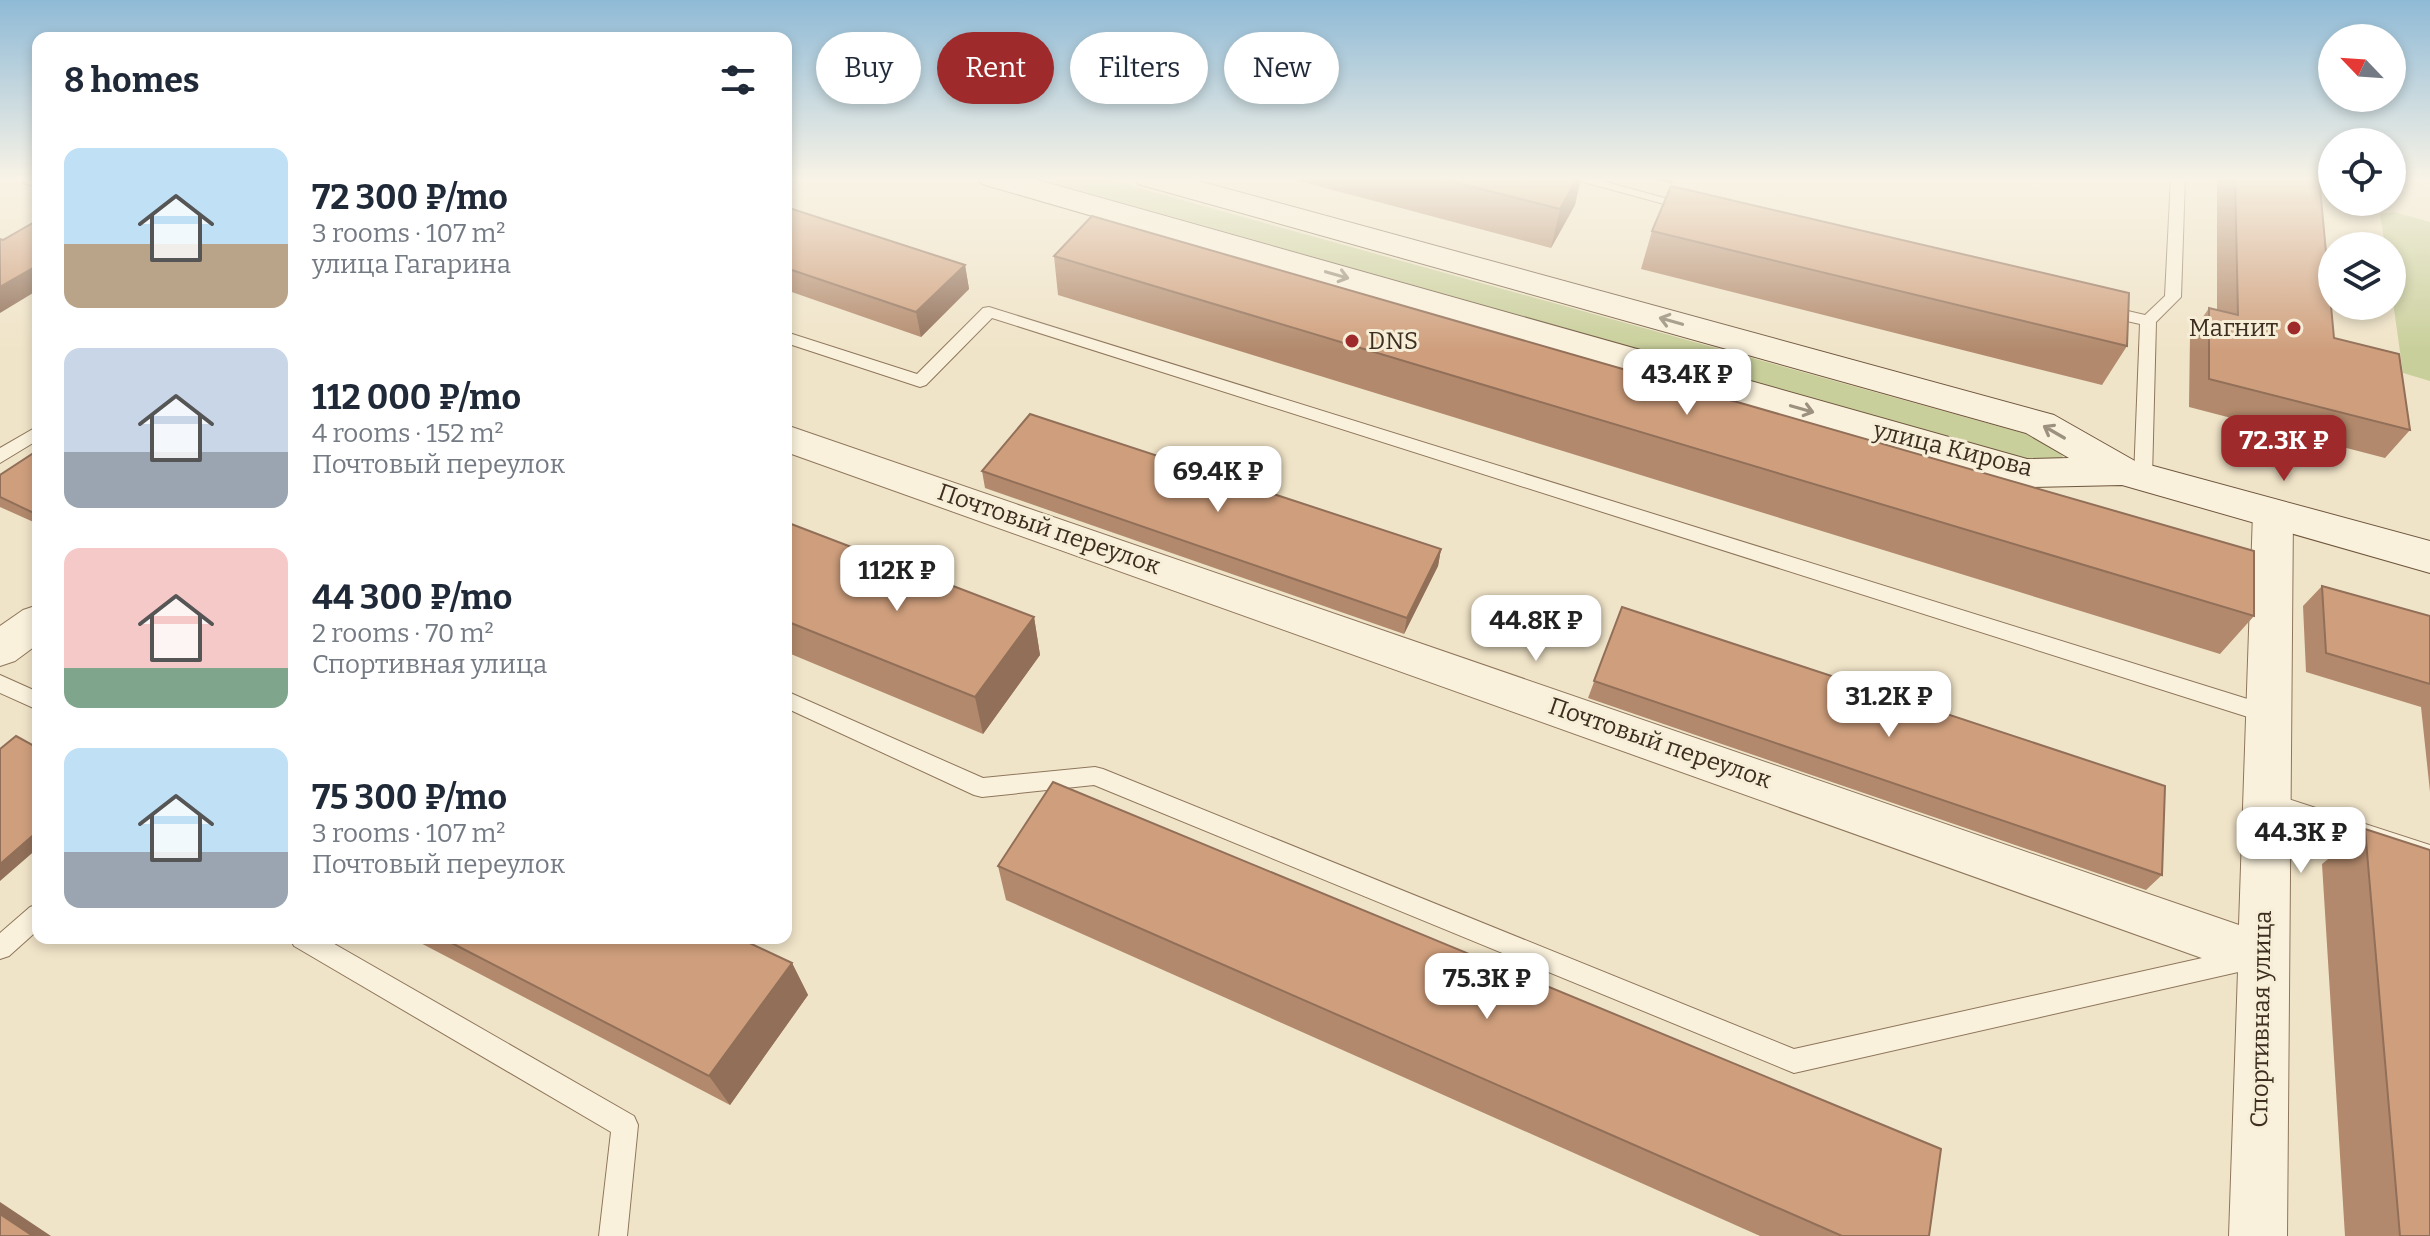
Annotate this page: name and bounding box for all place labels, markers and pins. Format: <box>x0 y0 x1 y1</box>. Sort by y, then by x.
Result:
place label: Магнит <box>2189 314 2278 342</box>
marker: Магнит <box>2285 319 2303 337</box>
place label: DNS <box>1368 327 1418 355</box>
marker: DNS <box>1343 332 1361 350</box>
pin: 43.4K ₽ <box>1613 349 1761 417</box>
pin: 72.3K ₽ <box>2210 415 2358 483</box>
pin: 69.4K ₽ <box>1144 446 1292 514</box>
pin: 112K ₽ <box>832 545 962 613</box>
pin: 44.8K ₽ <box>1462 595 1610 663</box>
pin: 31.2K ₽ <box>1815 671 1963 739</box>
pin: 44.3K ₽ <box>2227 807 2375 875</box>
pin: 75.3K ₽ <box>1413 953 1561 1021</box>

